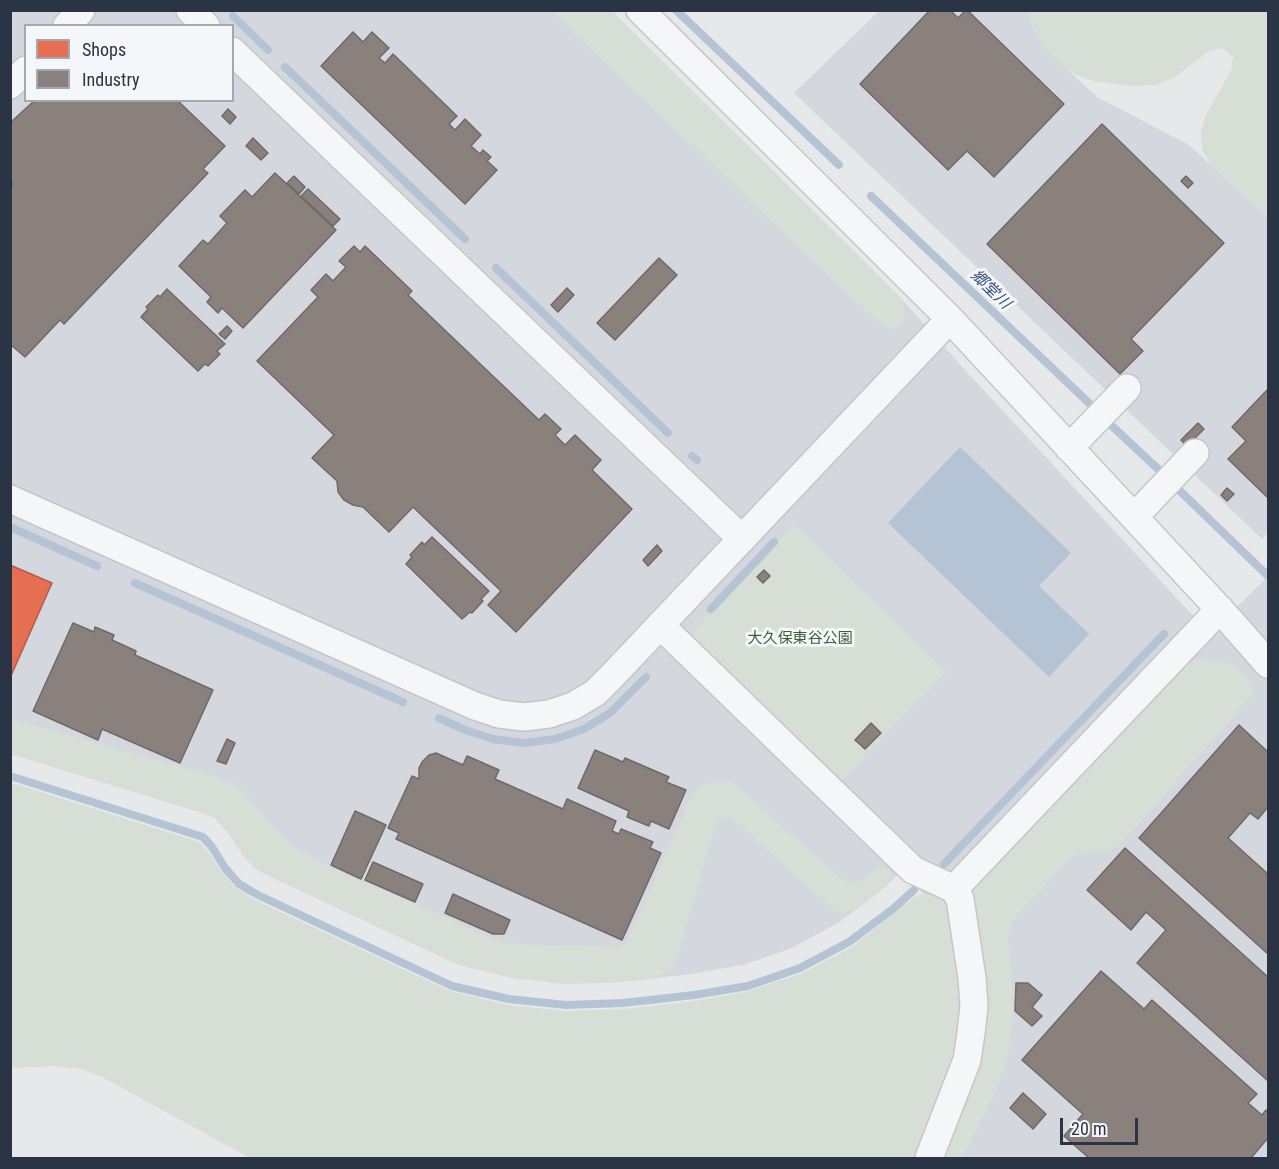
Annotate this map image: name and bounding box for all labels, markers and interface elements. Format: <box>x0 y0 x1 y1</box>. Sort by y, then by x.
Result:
legend <box>24 24 234 102</box>
text: Shops <box>82 39 126 60</box>
text: Industry <box>82 69 140 90</box>
water label: 郷堂川 <box>966 266 1014 314</box>
park label: 大久保東谷公園 <box>748 630 852 648</box>
scale bar <box>1063 1106 1141 1144</box>
text: 20 m <box>1071 1118 1106 1139</box>

